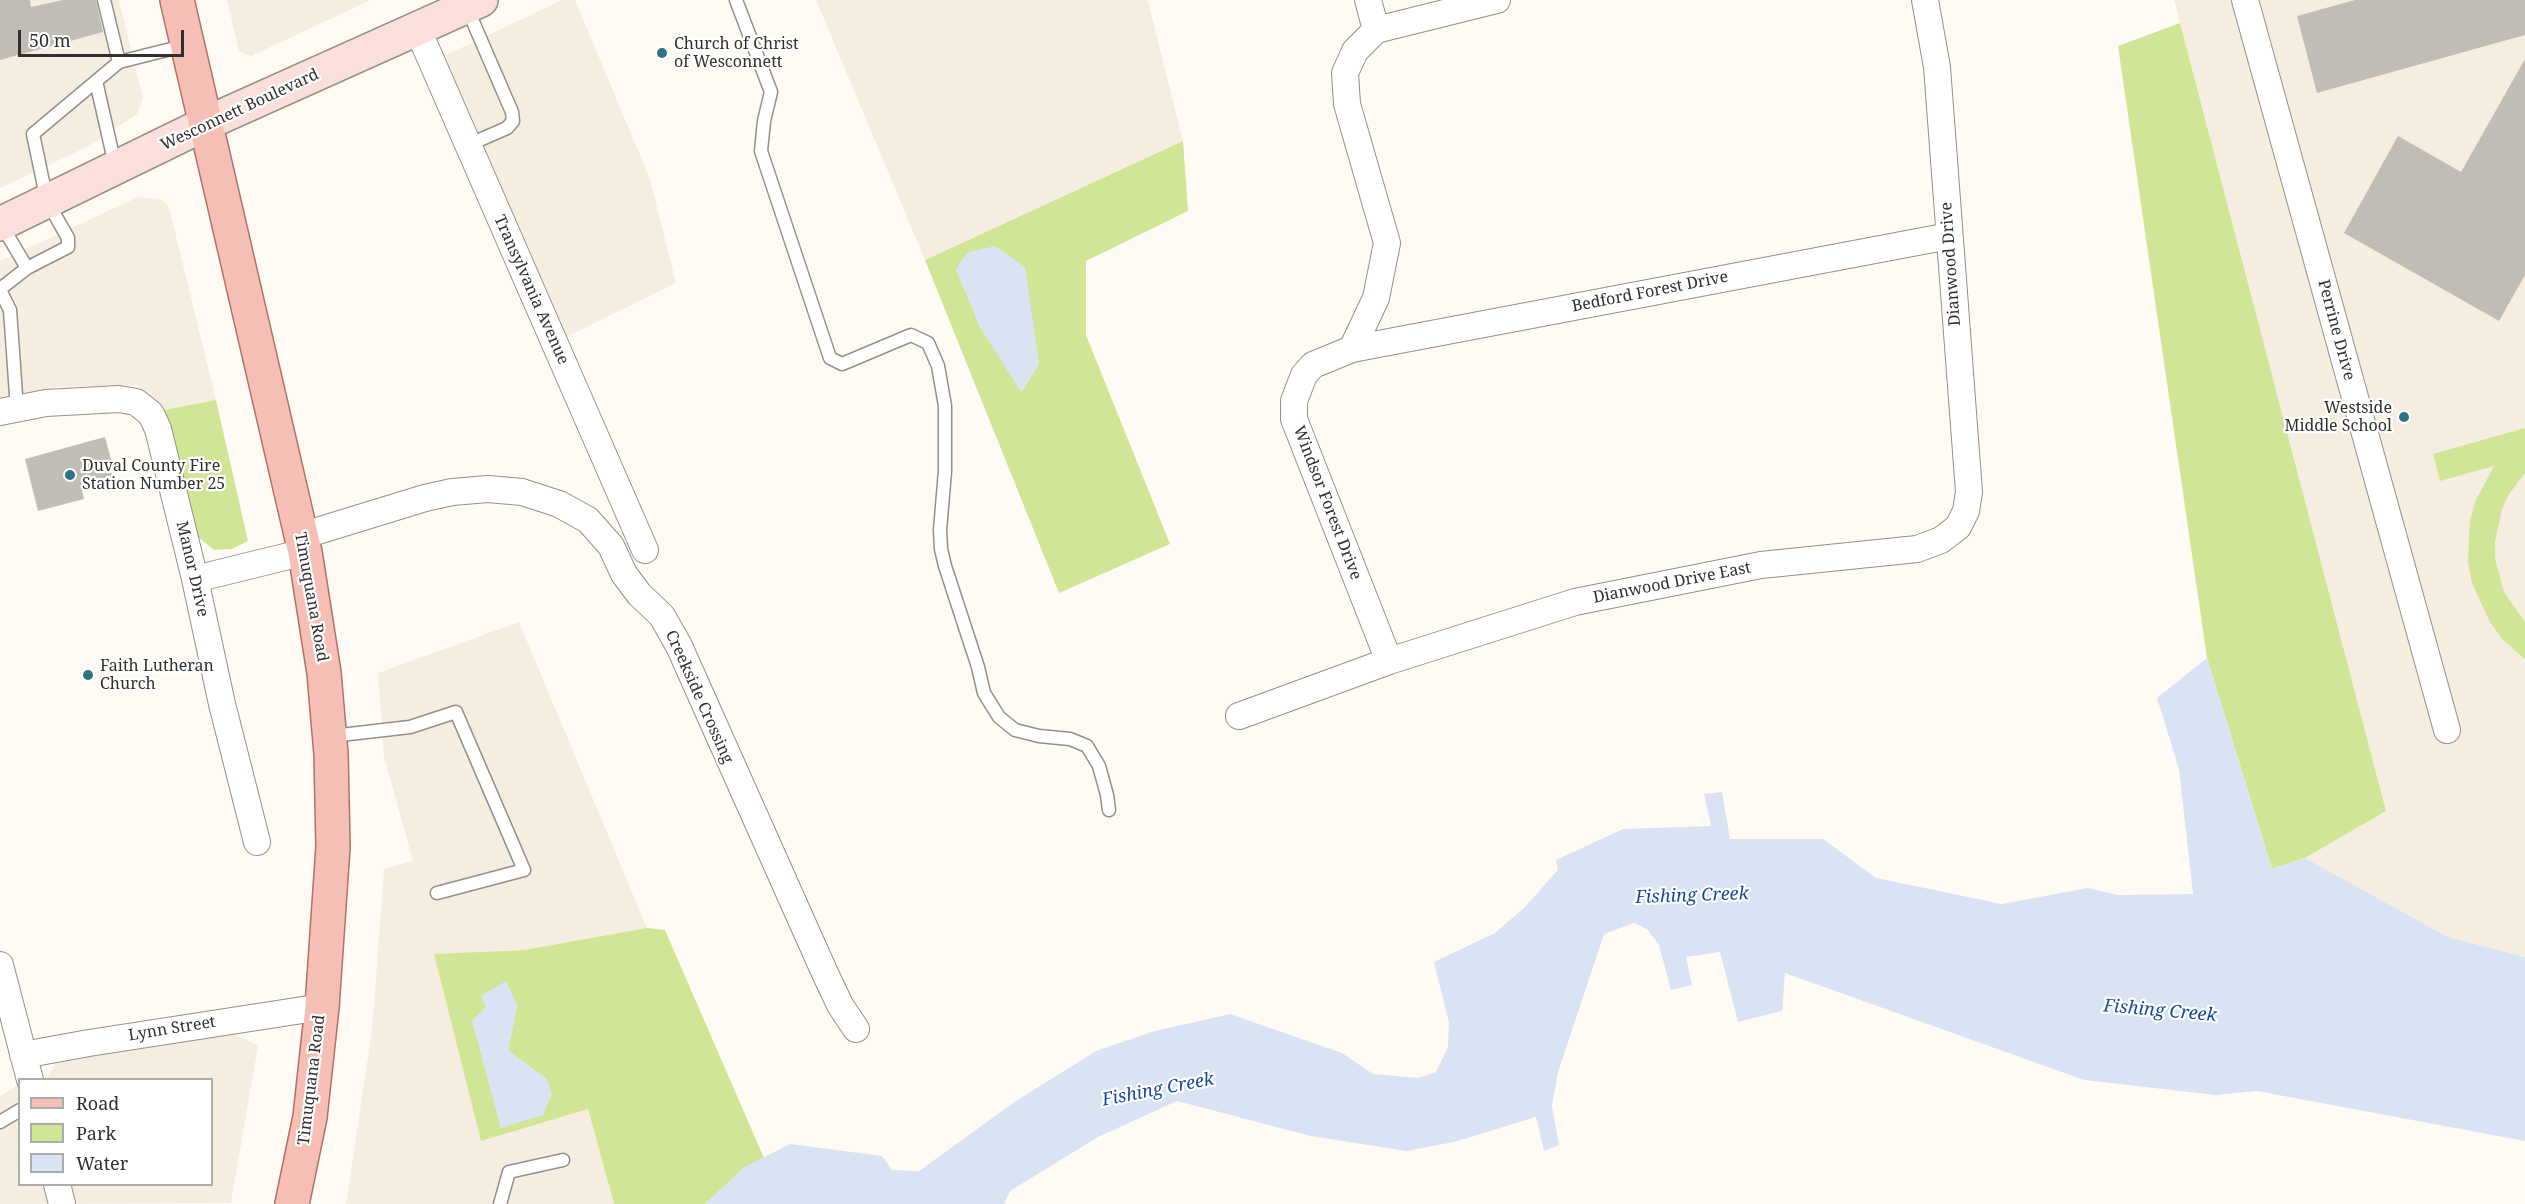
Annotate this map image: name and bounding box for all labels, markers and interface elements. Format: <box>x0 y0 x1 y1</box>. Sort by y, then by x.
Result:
scale bar <box>21 18 188 56</box>
text: 50 m <box>29 28 71 52</box>
place label: Church of Christ of Wesconnett <box>674 34 799 72</box>
marker: Church of Christ of Wesconnett <box>655 46 669 60</box>
street label: Wesconnett Boulevard <box>158 65 322 155</box>
street label: Dianwood Drive <box>1937 201 1965 327</box>
street label: Transylvania Avenue <box>489 212 573 368</box>
street label: Bedford Forest Drive <box>1570 267 1730 317</box>
street label: Perrine Drive <box>2313 277 2359 383</box>
place label: Westside Middle School <box>2284 398 2392 436</box>
marker: Westside Middle School <box>2397 410 2411 424</box>
street label: Windsor Forest Drive <box>1289 423 1365 583</box>
place label: Duval County Fire Station Number 25 <box>82 456 225 494</box>
marker: Duval County Fire Station Number 25 <box>63 468 77 482</box>
street label: Manor Drive <box>172 519 212 619</box>
street label: Timuquana Road <box>290 531 332 663</box>
street label: Dianwood Drive East <box>1591 558 1753 608</box>
street label: Creekside Crossing <box>661 627 737 767</box>
place label: Faith Lutheran Church <box>100 656 214 694</box>
marker: Faith Lutheran Church <box>81 668 95 682</box>
water label: Fishing Creek <box>1635 883 1749 909</box>
water label: Fishing Creek <box>2103 995 2217 1027</box>
street label: Lynn Street <box>127 1013 217 1045</box>
street label: Timuquana Road <box>294 1014 330 1146</box>
water label: Fishing Creek <box>1100 1069 1216 1111</box>
legend <box>18 1078 213 1186</box>
text: Road <box>76 1091 119 1115</box>
text: Park <box>76 1121 116 1145</box>
text: Water <box>76 1151 128 1175</box>

